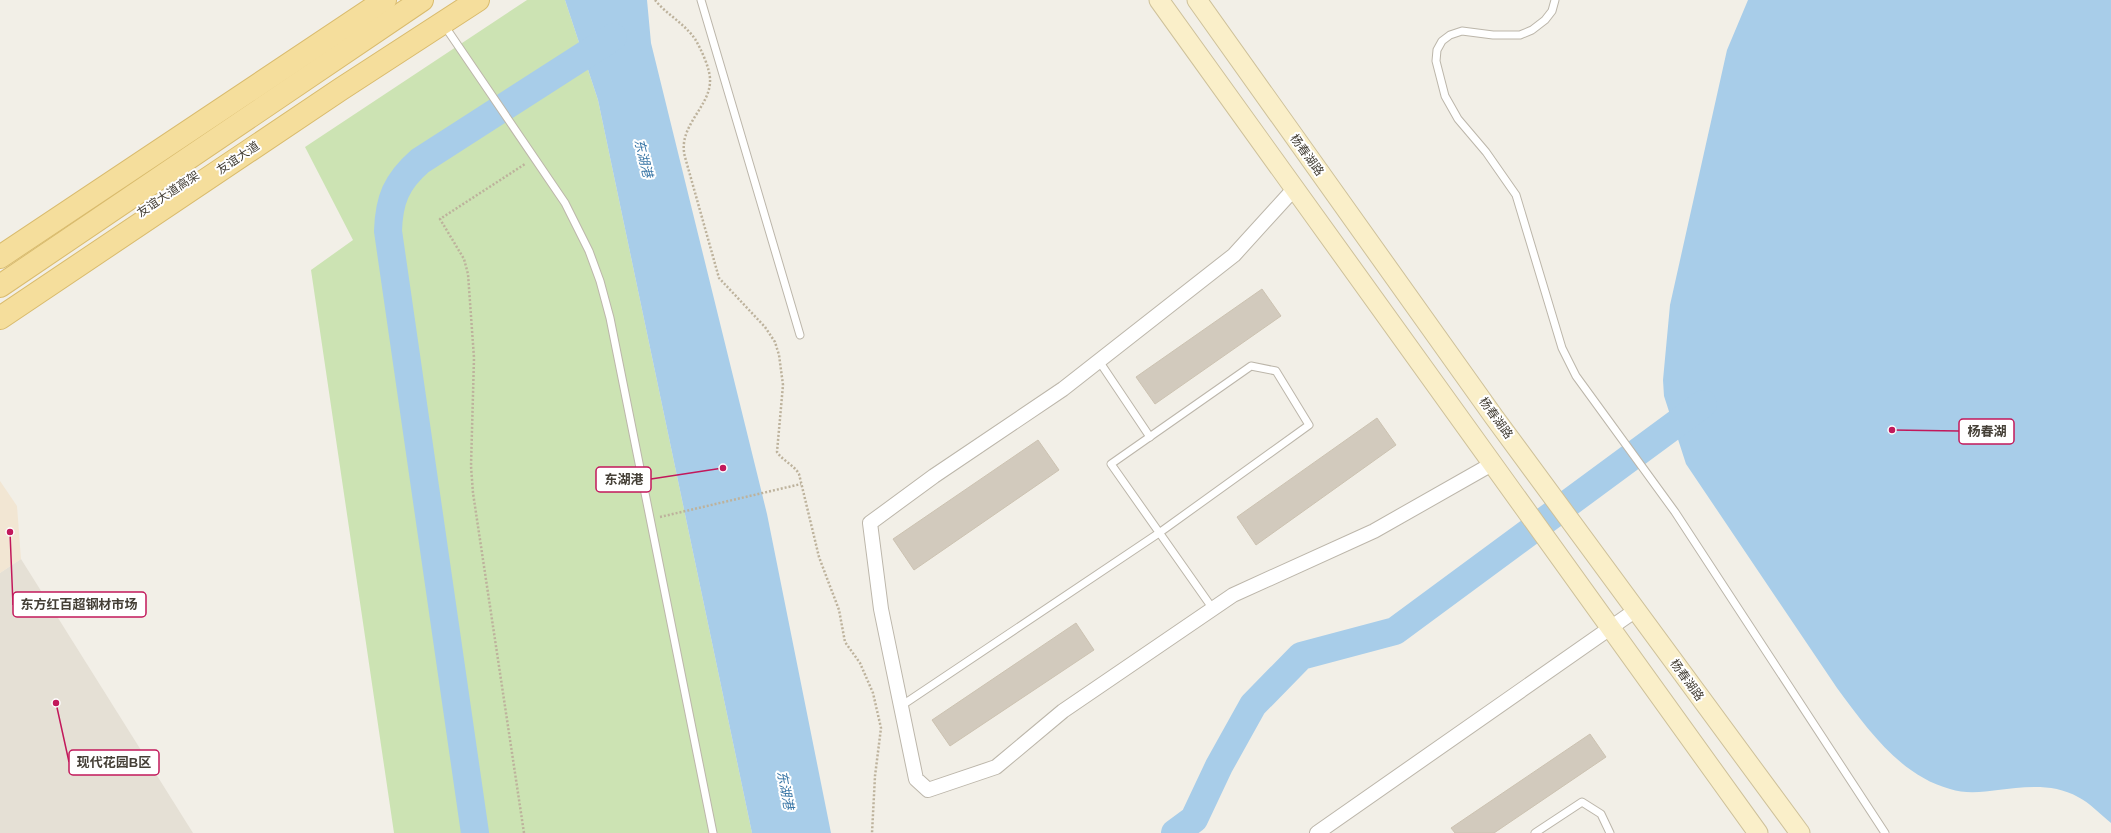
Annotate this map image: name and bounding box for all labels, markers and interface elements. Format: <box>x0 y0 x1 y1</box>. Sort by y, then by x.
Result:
street label: 杨春湖路 <box>1287 131 1327 179</box>
water label: 东湖港 <box>632 137 656 181</box>
street label: 友谊大道 <box>214 139 262 177</box>
street label: 友谊大道高架 <box>134 168 202 220</box>
street label: 杨春湖路 <box>1476 394 1516 442</box>
callout: 杨春湖 <box>1959 419 2014 444</box>
text: 杨春湖 <box>1967 424 2007 439</box>
callout: 东湖港 <box>596 467 651 492</box>
text: 东湖港 <box>604 472 644 487</box>
callout: 东方红百超钢材市场 <box>13 592 146 617</box>
text: 东方红百超钢材市场 <box>20 597 138 612</box>
street label: 杨春湖路 <box>1667 656 1707 704</box>
callout: 现代花园B区 <box>69 750 159 775</box>
text: 现代花园B区 <box>77 755 151 770</box>
water label: 东湖港 <box>774 770 797 813</box>

